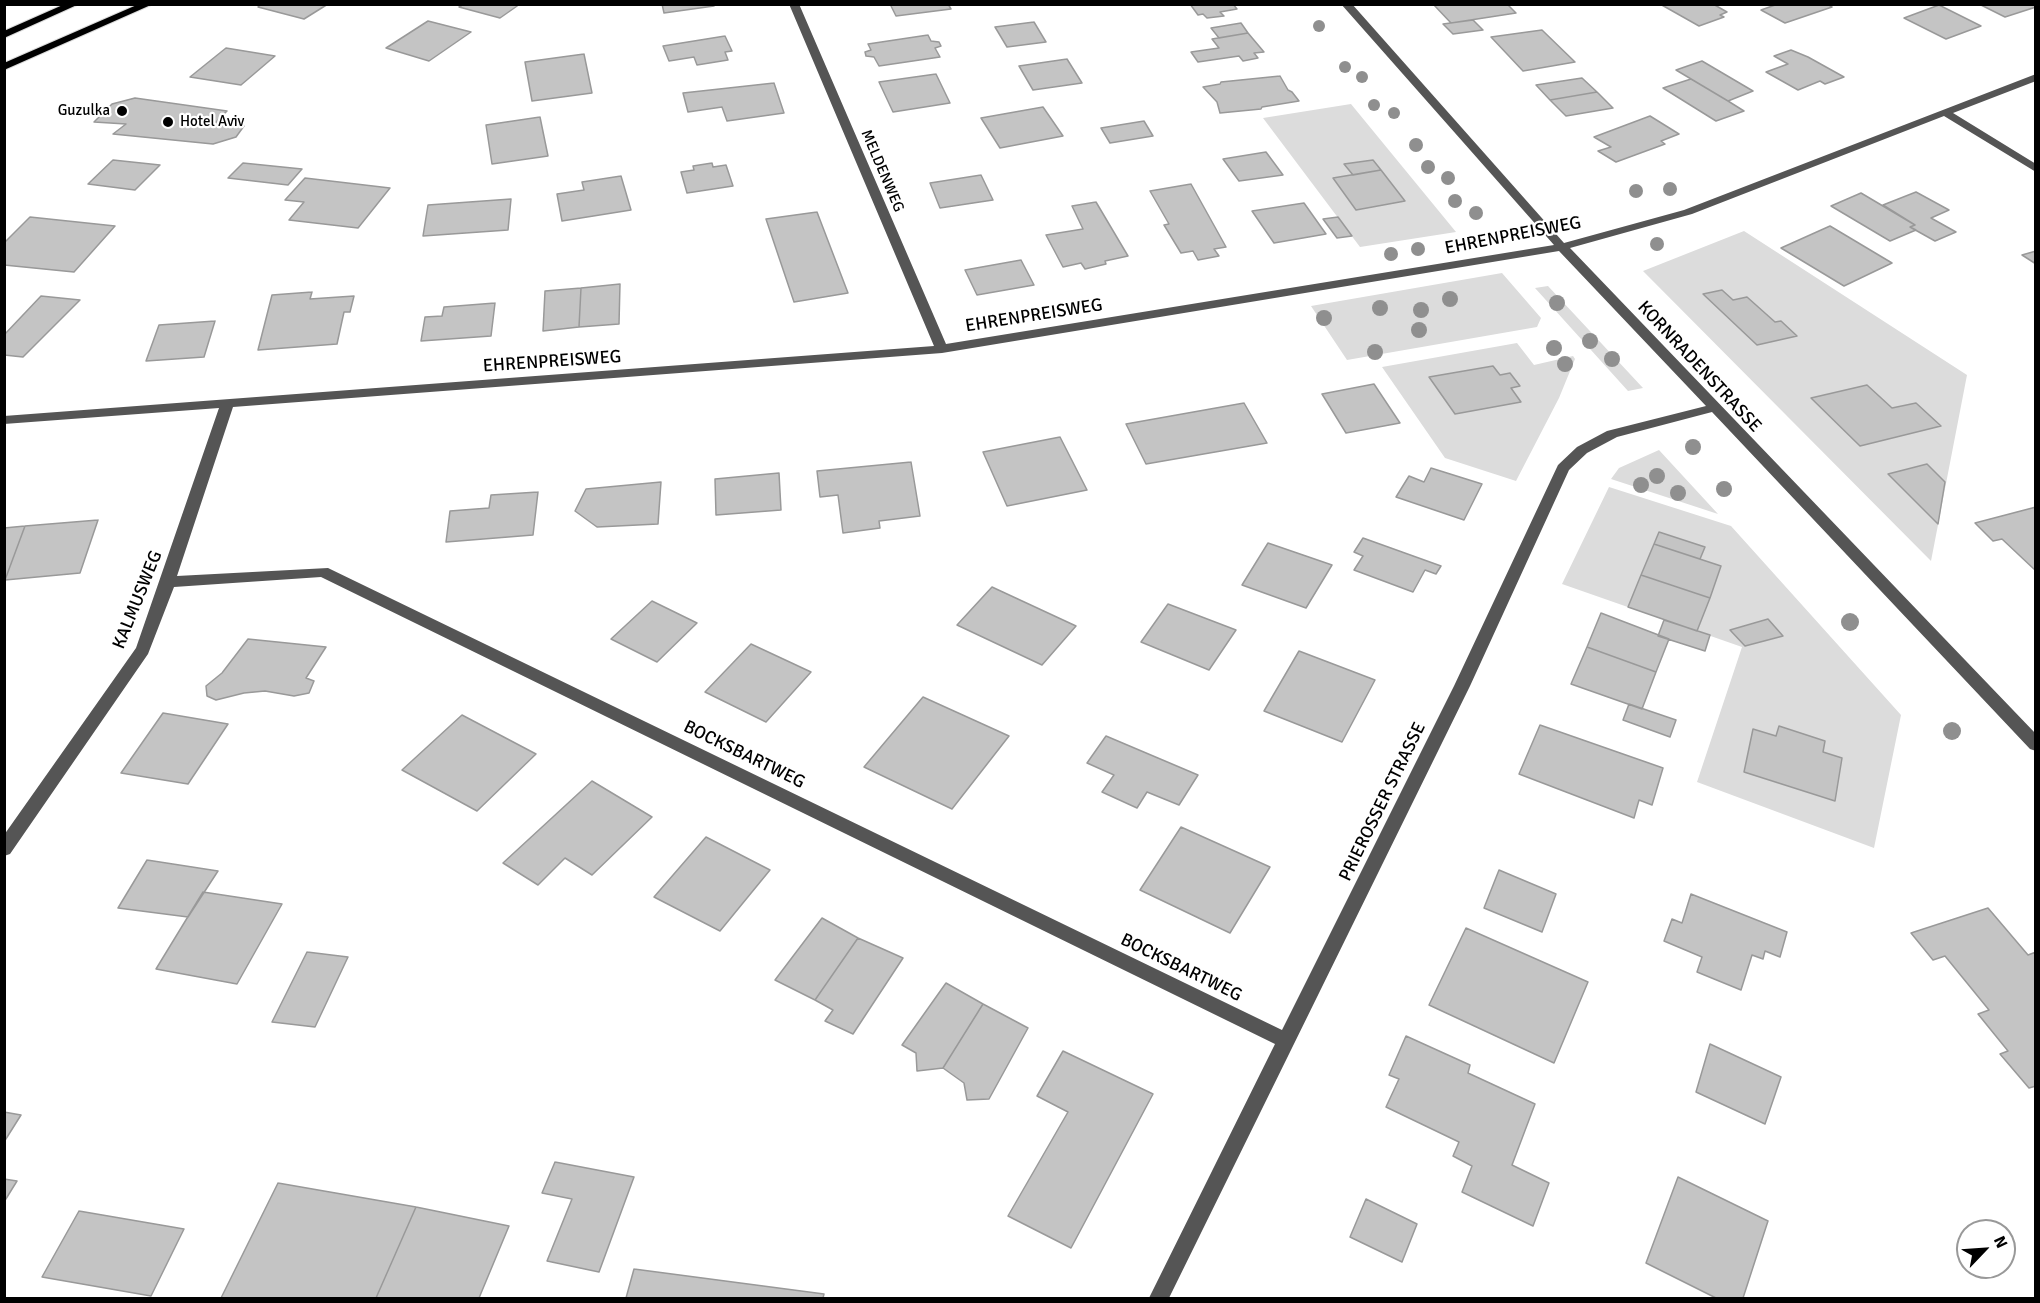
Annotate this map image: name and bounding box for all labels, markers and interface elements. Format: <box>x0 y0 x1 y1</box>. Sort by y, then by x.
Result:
place label: Guzulka <box>58 102 110 120</box>
marker: Guzulka <box>115 104 129 118</box>
place label: Hotel Aviv <box>180 113 244 131</box>
marker: Hotel Aviv <box>161 115 175 129</box>
street label: MELDENWEG <box>857 127 907 215</box>
street label: EHRENPREISWEG <box>1443 212 1583 260</box>
street label: EHRENPREISWEG <box>964 294 1104 338</box>
street label: KORNRADENSTRASSE <box>1633 297 1765 437</box>
street label: EHRENPREISWEG <box>482 346 622 378</box>
street label: KALMUSWEG <box>109 548 167 652</box>
street label: BOCKSBARTWEG <box>680 716 808 794</box>
street label: PRIEROSSER STRASSE <box>1335 719 1431 885</box>
street label: BOCKSBARTWEG <box>1117 929 1245 1007</box>
north arrow <box>1956 1219 2016 1279</box>
text: N <box>1989 1233 2012 1252</box>

